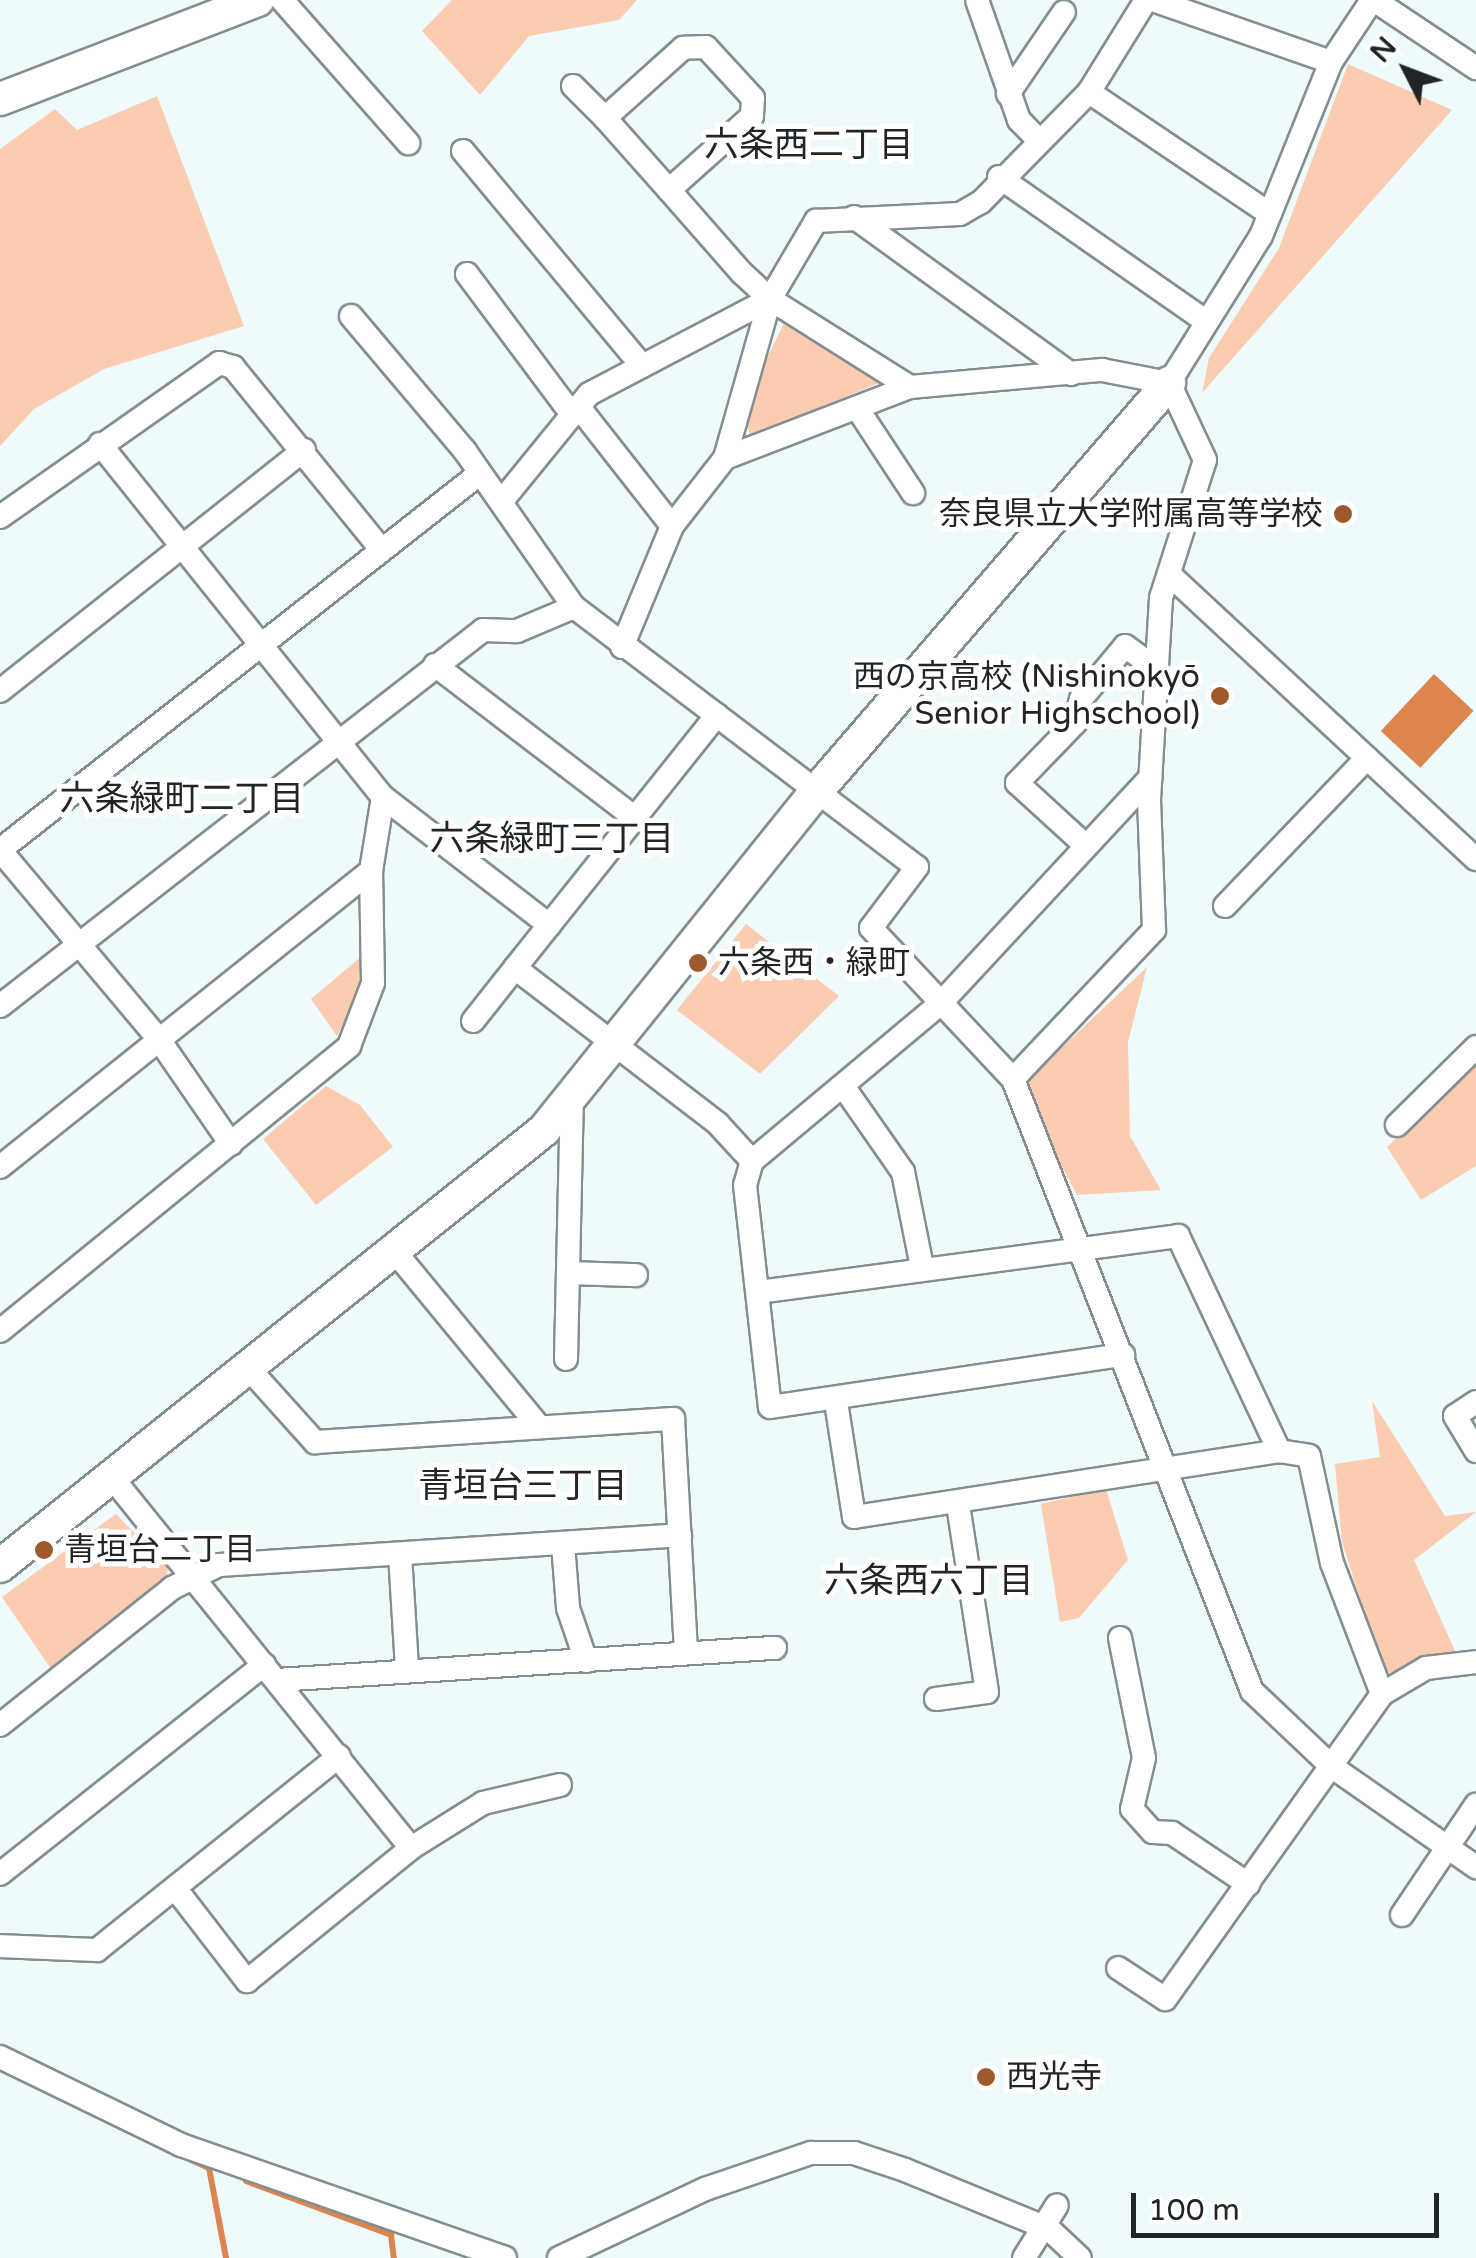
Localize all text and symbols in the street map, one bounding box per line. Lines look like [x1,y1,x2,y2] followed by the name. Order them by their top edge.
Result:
[1356,20,1456,120] north arrow
[1364,30,1404,70] text: N
[704,124,914,166] district label: 六条西二丁目
[939,495,1323,533] place label: 奈良県立大学附属高等学校
[1332,503,1354,525] marker: 奈良県立大学附属高等学校
[852,659,1200,734] place label: 西の京高校 (Nishinokyō Senior Highschool)
[1209,685,1231,707] marker: 西の京高校 (Nishinokyō Senior Highschool)
[60,778,304,820] district label: 六条緑町二丁目
[430,818,674,860] district label: 六条緑町三丁目
[718,944,910,982] place label: 六条西・緑町
[687,952,709,974] marker: 六条西・緑町
[418,1465,628,1507] district label: 青垣台三丁目
[64,1531,256,1569] place label: 青垣台二丁目
[33,1539,55,1561] marker: 青垣台二丁目
[824,1560,1034,1602] district label: 六条西六丁目
[1006,2058,1102,2096] place label: 西光寺
[975,2066,997,2088] marker: 西光寺
[1136,2173,1444,2235] scale bar
[1148,2192,1240,2229] text: 100 m

